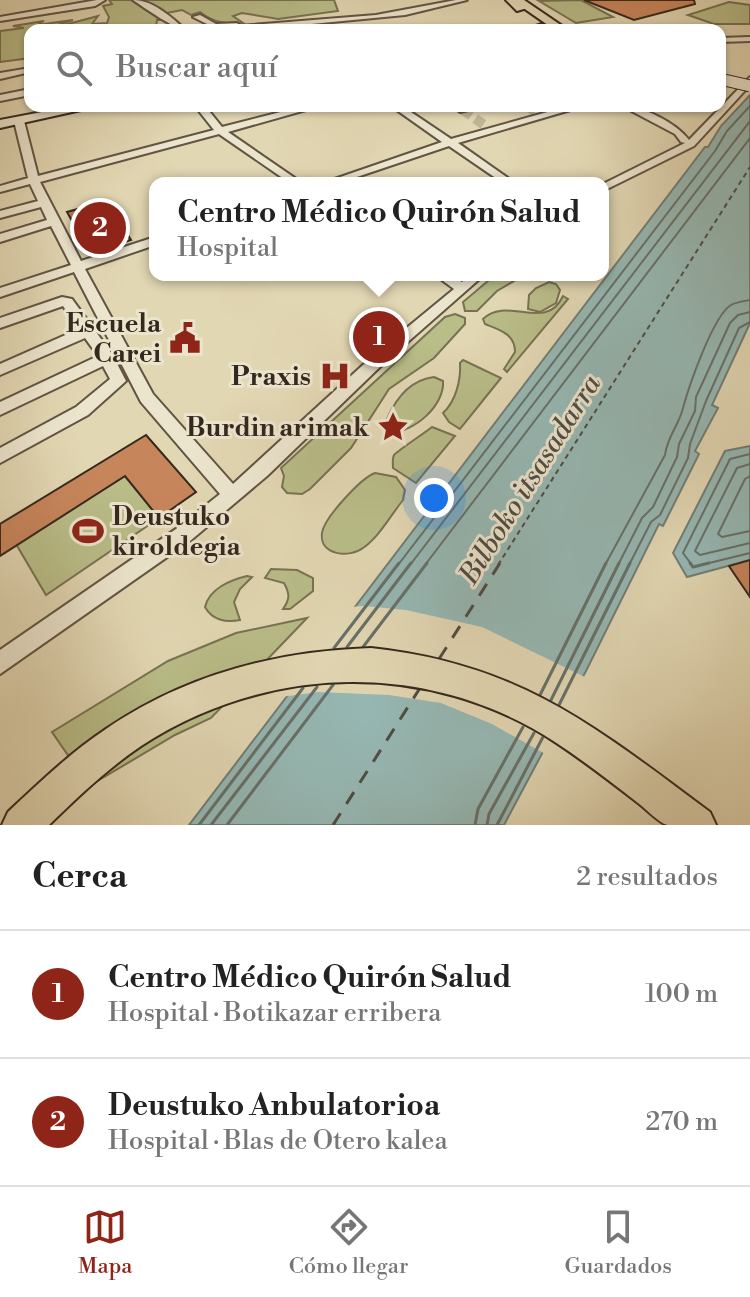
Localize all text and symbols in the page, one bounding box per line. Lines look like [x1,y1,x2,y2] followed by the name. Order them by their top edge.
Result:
[24,24,726,112] search box
[52,46,96,90] icon: search
[116,49,278,87] text: Buscar aquí
[149,177,609,281] popup
[177,194,581,232] text: Centro Médico Quirón Salud
[74,198,126,258] pin: 2
[177,232,278,264] text: Hospital
[353,307,405,367] pin: 1
[66,308,162,370] place label: Escuela Carei
[168,321,202,355] public building icon: Escuela Carei
[318,359,352,393] hospital icon: Praxis
[231,361,311,393] place label: Praxis
[451,368,609,592] water label: Bilboko itsasadarra
[376,410,410,444] place icon: Burdin arimak
[186,412,370,444] place label: Burdin arimak
[414,478,454,518] your location
[112,501,242,563] place label: Deustuko kiroldegia
[71,514,105,548] sports icon: Deustuko kiroldegia
[32,856,127,898] text: Cerca
[576,861,718,893] text: 2 resultados
[108,959,511,997] text: Centro Médico Quirón Salud
[52,978,64,1010] text: 1
[645,978,718,1010] text: 100 m
[108,997,441,1029] text: Hospital · Botikazar erribera
[108,1087,440,1125] text: Deustuko Anbulatorioa
[50,1106,66,1138] text: 2
[645,1106,718,1138] text: 270 m
[108,1125,448,1157] text: Hospital · Blas de Otero kalea
[78,1205,133,1280] tab: Mapa
[289,1205,408,1280] tab: Cómo llegar
[565,1205,672,1280] tab: Guardados

